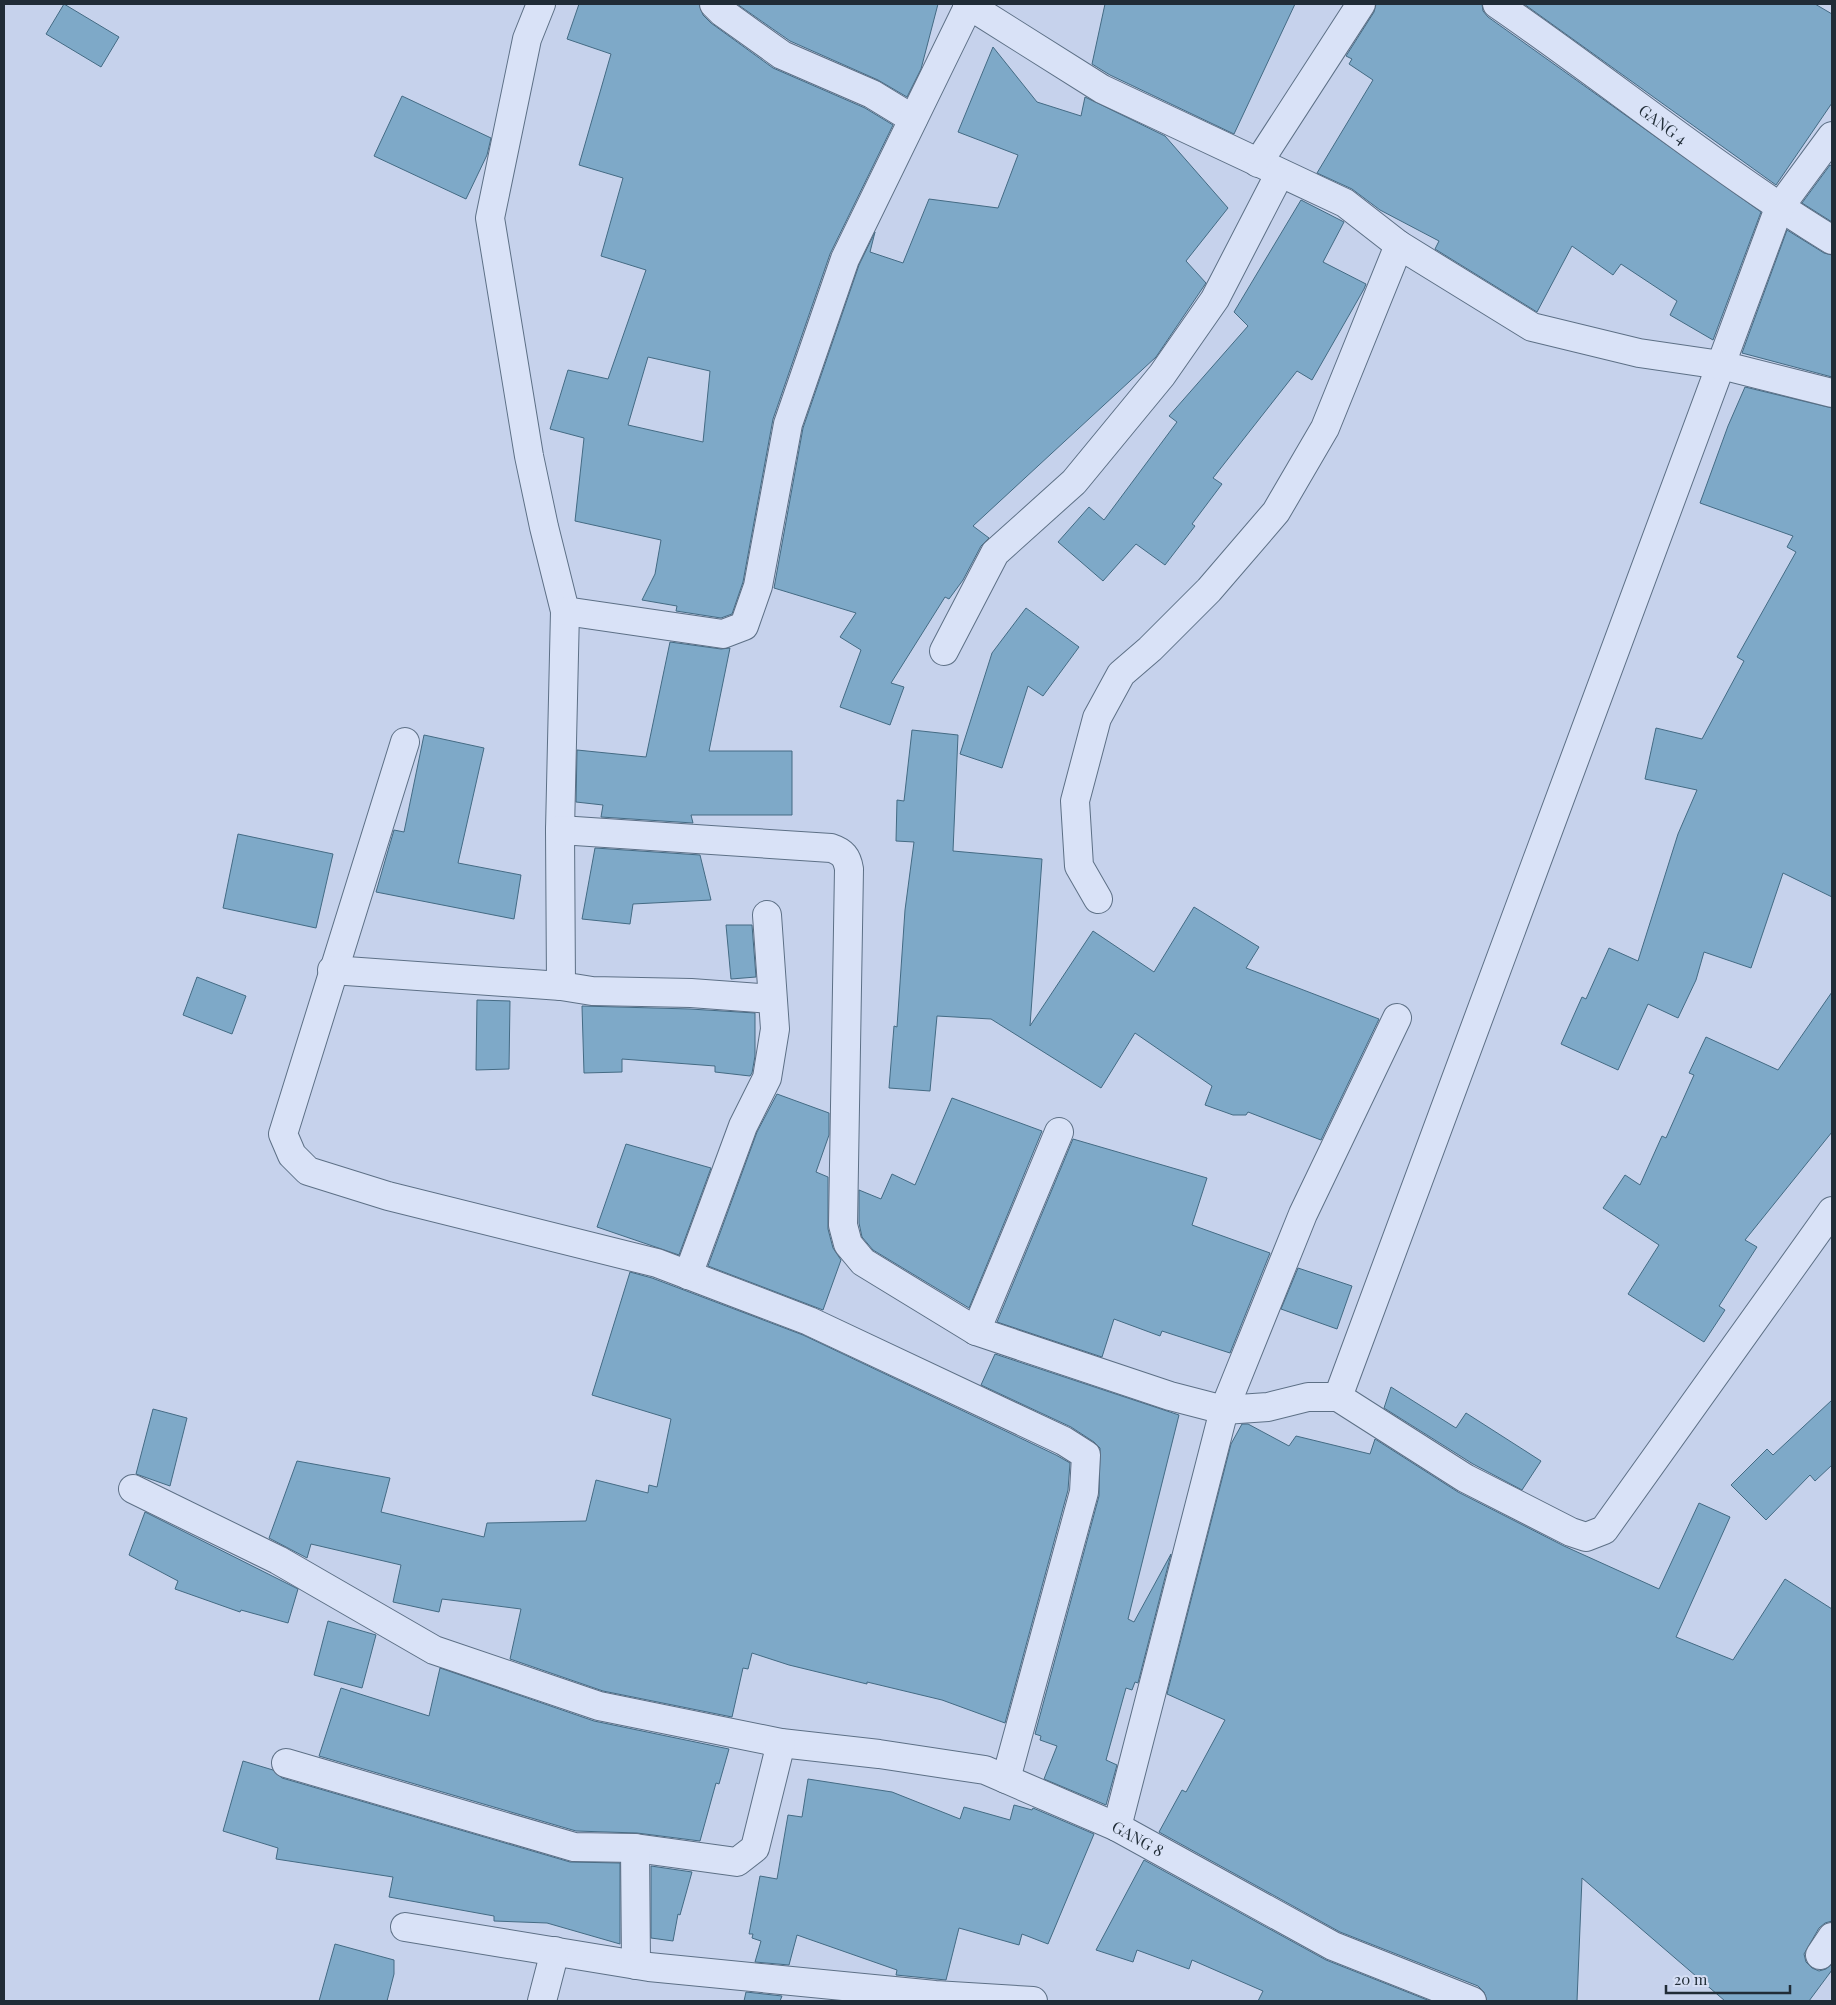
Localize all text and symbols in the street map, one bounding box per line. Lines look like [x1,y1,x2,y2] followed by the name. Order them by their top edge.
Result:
[1635,99,1692,149] street label: GANG 4
[1109,1815,1168,1861] street label: GANG 8
[1666,1962,1790,1994] scale bar
[1674,1969,1708,1989] text: 20 m

